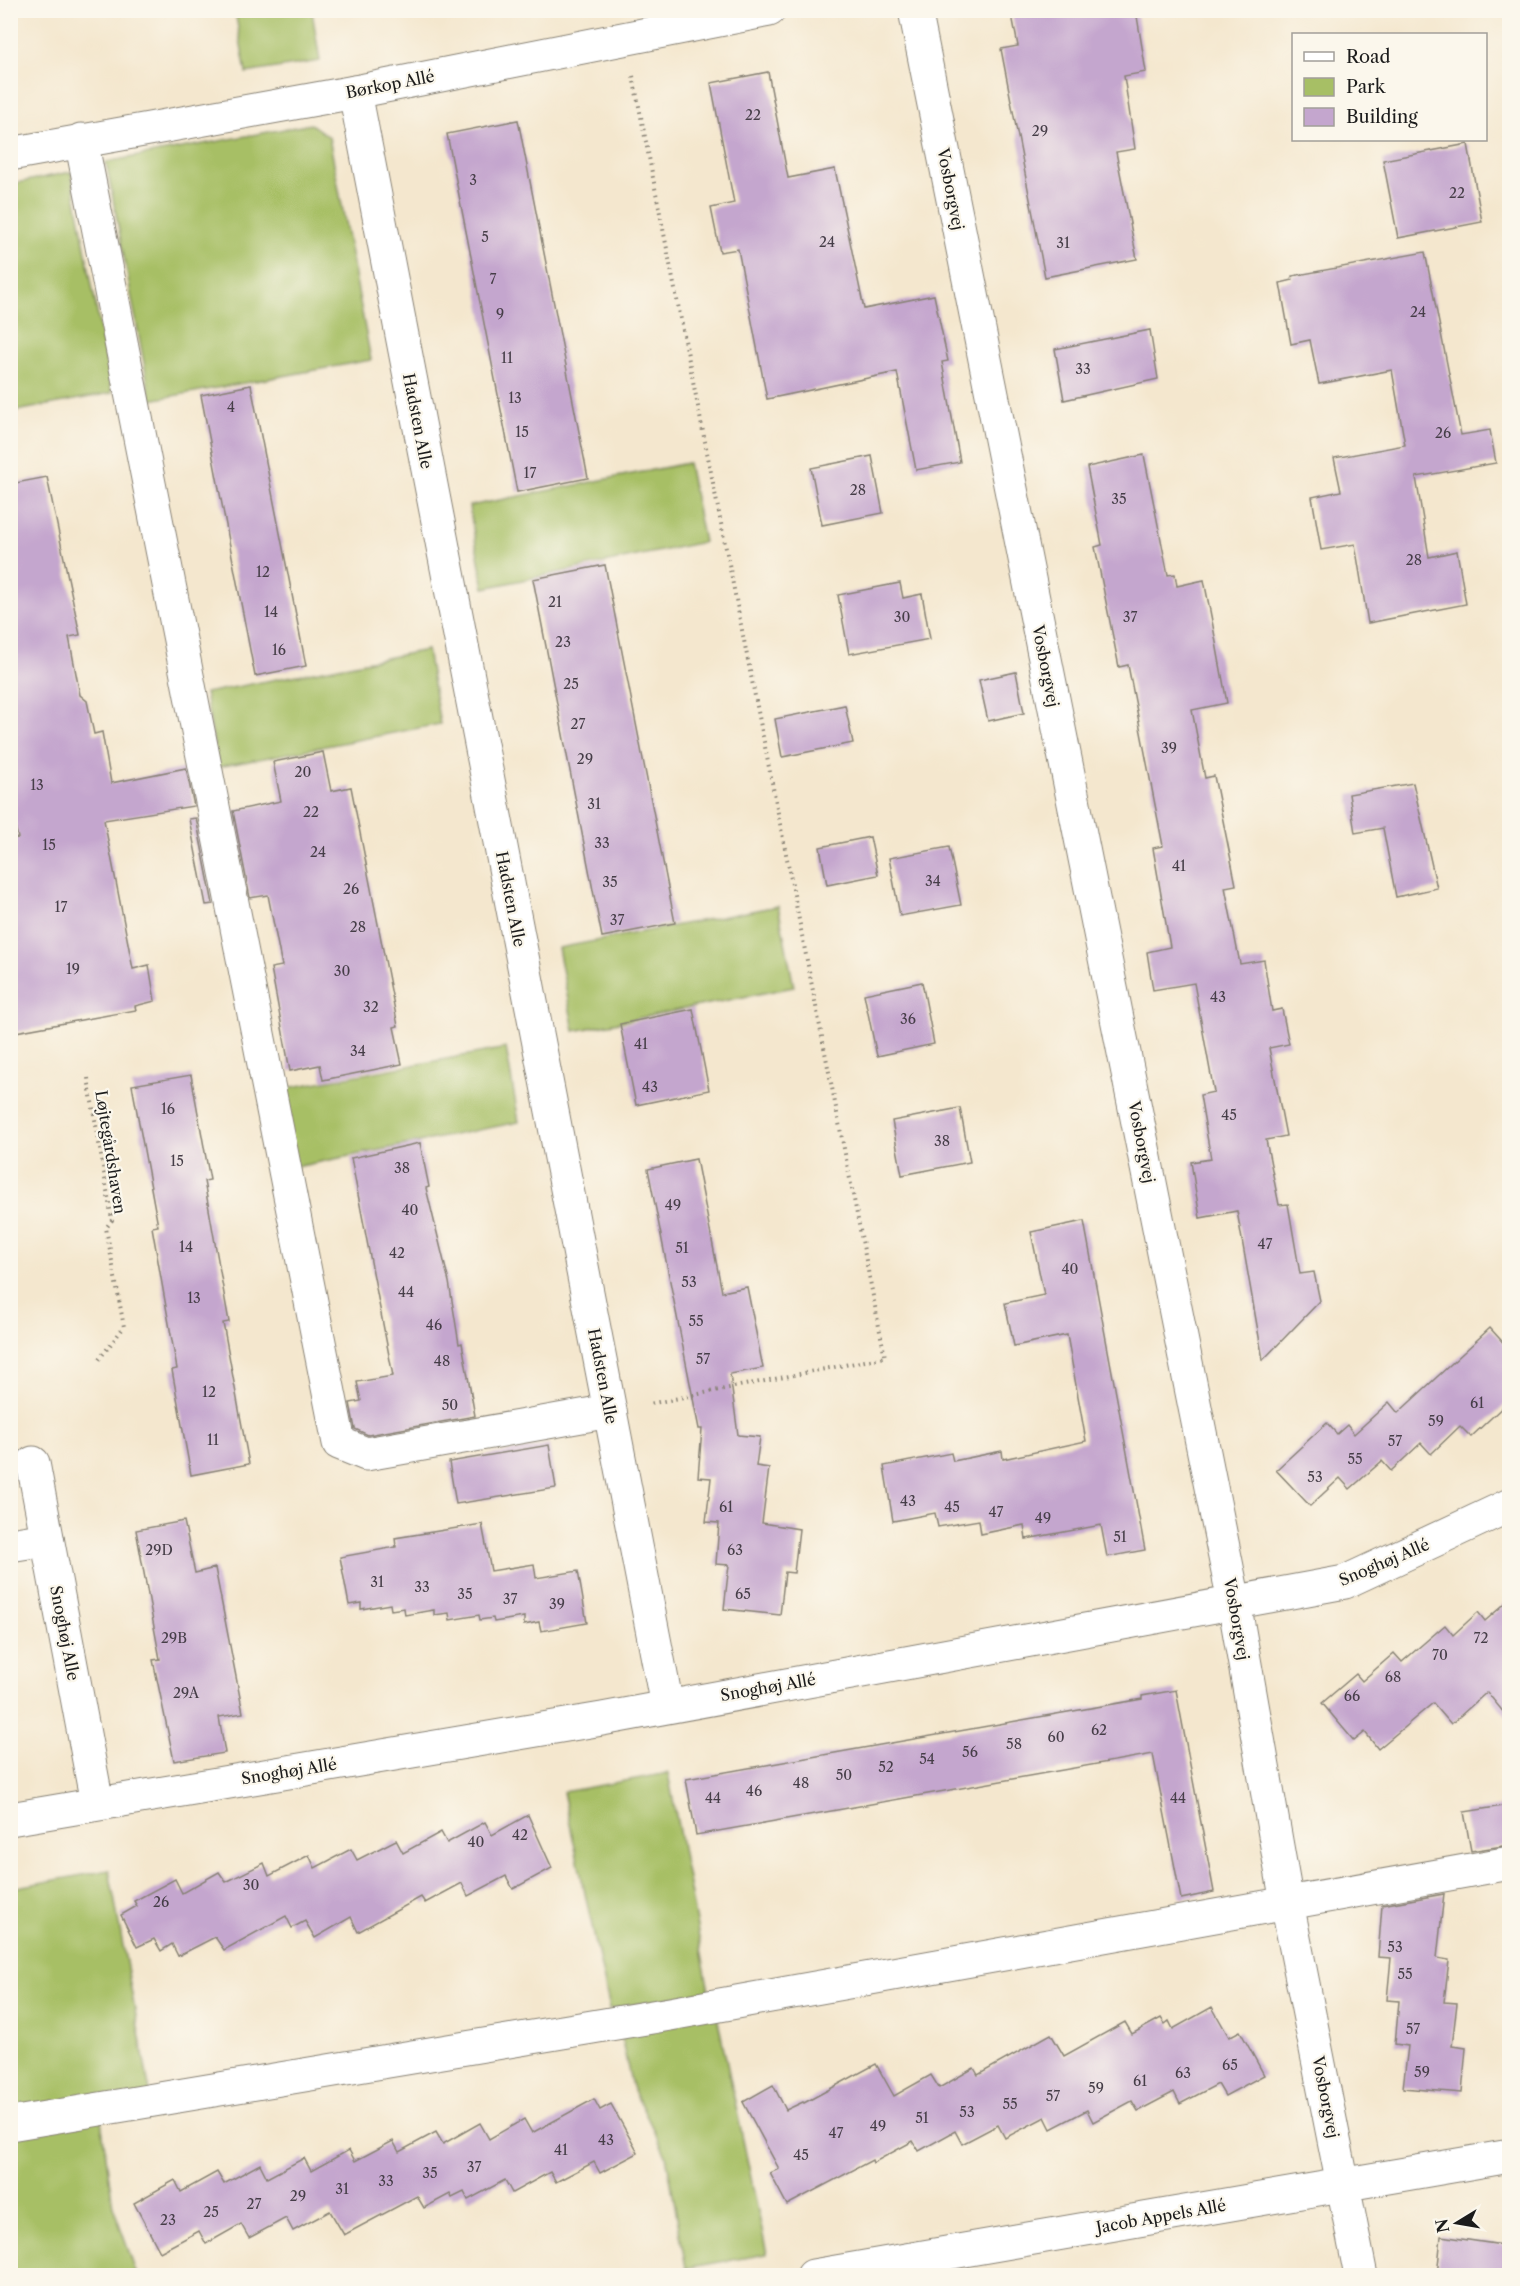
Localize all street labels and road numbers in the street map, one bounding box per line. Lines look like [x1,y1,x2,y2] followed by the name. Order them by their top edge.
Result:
[344,66,436,102] street label: Børkop Allé
[933,145,969,232] street label: Vosborgvej
[399,371,437,471] street label: Hadsten Alle
[1028,622,1064,709] street label: Vosborgvej
[492,849,530,949] street label: Hadsten Alle
[91,1089,131,1215] street label: Løjtegårdshaven
[1124,1098,1160,1185] street label: Vosborgvej
[584,1326,622,1426] street label: Hadsten Alle
[1336,1534,1432,1590] street label: Snoghøj Allé
[1220,1575,1254,1662] street label: Vosborgvej
[46,1584,84,1682] street label: Snoghøj Alle
[719,1669,817,1705] street label: Snoghøj Allé
[240,1754,338,1788] street label: Snoghøj Allé
[1308,2053,1344,2140] street label: Vosborgvej
[1092,2195,1228,2238] street label: Jacob Appels Allé

